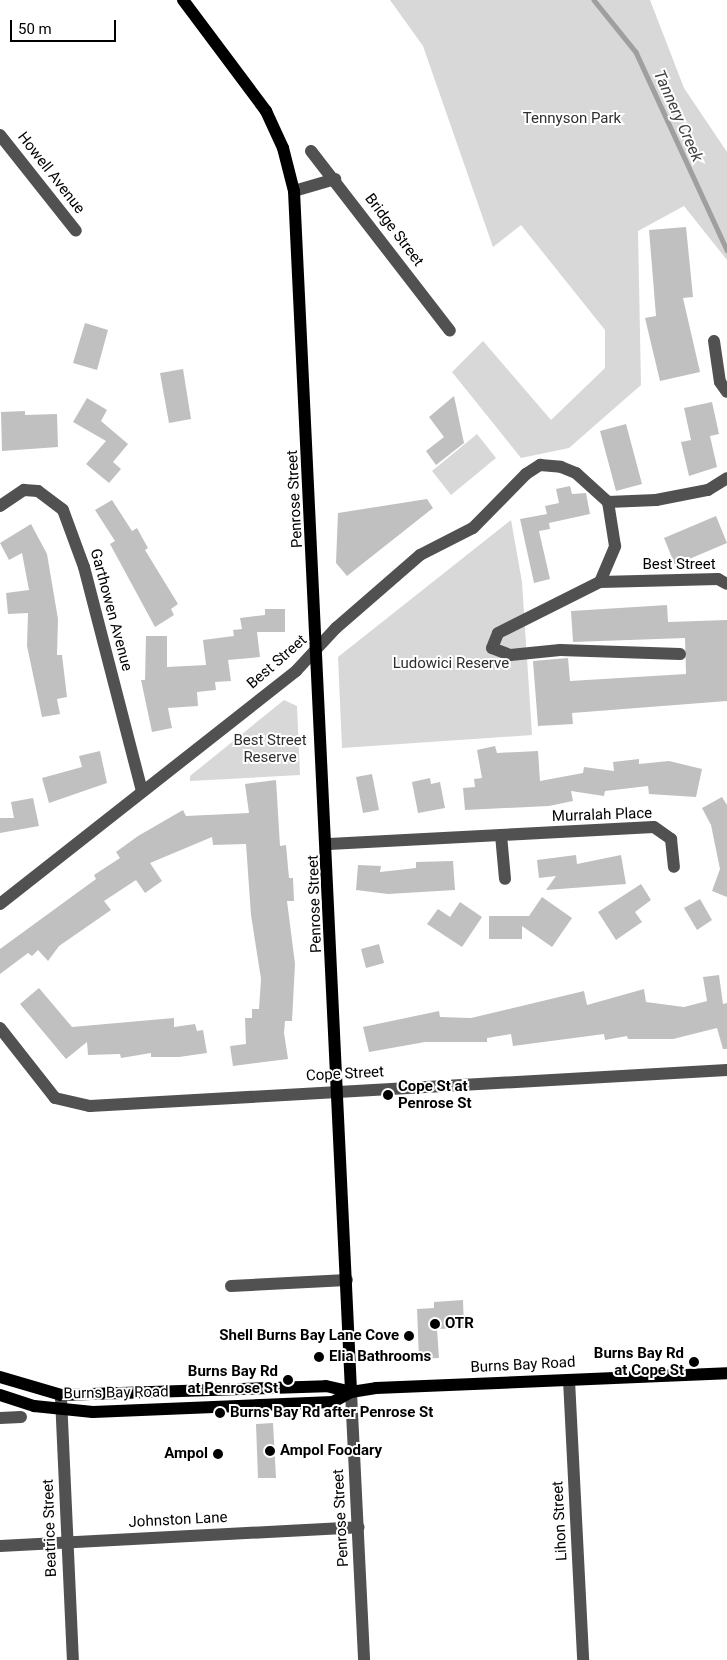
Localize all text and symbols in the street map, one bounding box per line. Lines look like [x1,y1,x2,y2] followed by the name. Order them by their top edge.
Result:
[12,10,119,42] scale bar
[18,20,52,38] text: 50 m
[649,67,707,165] water label: Tannery Creek
[523,110,621,128] park label: Tennyson Park
[14,129,88,217] street label: Howell Avenue
[361,190,427,270] street label: Bridge Street
[283,450,307,548] street label: Penrose Street
[86,547,136,673] street label: Garthowen Avenue
[642,556,716,574] street label: Best Street
[243,631,311,693] street label: Best Street
[393,655,509,673] park label: Ludowici Reserve
[233,731,307,766] park label: Best Street Reserve
[552,804,652,826] street label: Murralah Place
[304,855,326,953] street label: Penrose Street
[306,1063,384,1085] street label: Cope Street
[398,1077,472,1112] place label: Cope St at Penrose St
[382,1089,394,1101] marker: Cope St at Penrose St
[445,1315,474,1333] place label: OTR
[429,1318,441,1330] marker: OTR
[219,1327,399,1345] place label: Shell Burns Bay Lane Cove
[403,1330,415,1342] marker: Shell Burns Bay Lane Cove
[594,1344,684,1379] place label: Burns Bay Rd at Cope St
[329,1348,431,1366] place label: Elia Bathrooms
[313,1351,325,1363] marker: Elia Bathrooms
[470,1353,576,1377] street label: Burns Bay Road
[688,1356,700,1368] marker: Burns Bay Rd at Cope St
[188,1362,278,1397] place label: Burns Bay Rd at Penrose St
[282,1374,294,1386] marker: Burns Bay Rd at Penrose St
[63,1383,169,1403] street label: Burns Bay Road
[230,1404,433,1422] place label: Burns Bay Rd after Penrose St
[214,1407,226,1419] marker: Burns Bay Rd after Penrose St
[280,1442,382,1460] place label: Ampol Foodary
[164,1445,208,1463] place label: Ampol
[264,1445,276,1457] marker: Ampol Foodary
[212,1448,224,1460] marker: Ampol
[329,1469,353,1567] street label: Penrose Street
[39,1479,61,1577] street label: Beatrice Street
[549,1481,571,1561] street label: Lihon Street
[128,1508,228,1532] street label: Johnston Lane

